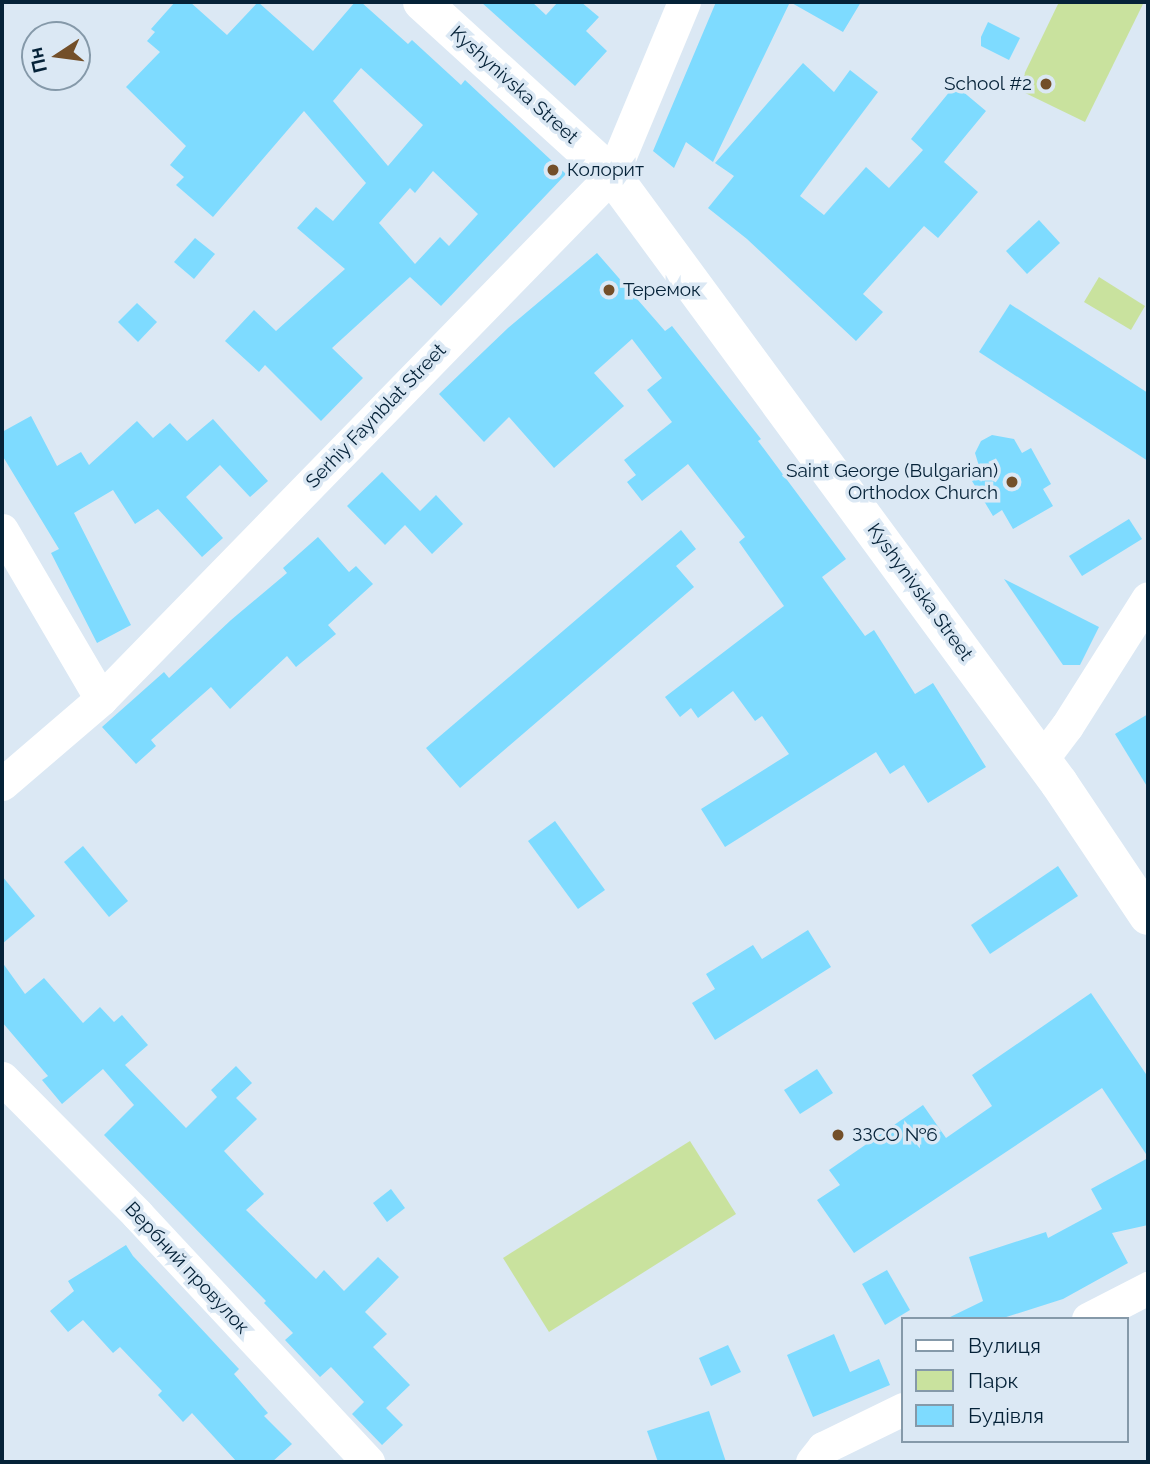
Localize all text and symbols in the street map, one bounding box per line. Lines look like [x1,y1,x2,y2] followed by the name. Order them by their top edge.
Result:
[21,21,91,91] north arrow
[445,22,583,148] street label: Kyshynivska Street
[24,45,51,75] text: Пн
[944,73,1032,95] place label: School #2
[1038,76,1054,92] marker: School #2
[567,159,644,181] place label: Колорит
[545,162,561,178] marker: Колорит
[623,279,701,301] place label: Теремок
[601,282,617,298] marker: Теремок
[301,339,451,493] street label: Serhiy Faynblat Street
[786,460,998,504] place label: Saint George (Bulgarian) Orthodox Church
[1004,474,1020,490] marker: Saint George (Bulgarian) Orthodox Church
[863,519,977,665] street label: Kyshynivska Street
[852,1124,938,1146] place label: ЗЗСО №6
[830,1127,846,1143] marker: ЗЗСО №6
[120,1197,254,1339] street label: Вербний провулок
[902,1317,1129,1443] legend
[968,1333,1041,1358] text: Вулиця
[968,1368,1018,1393] text: Парк
[968,1403,1044,1428] text: Будівля

